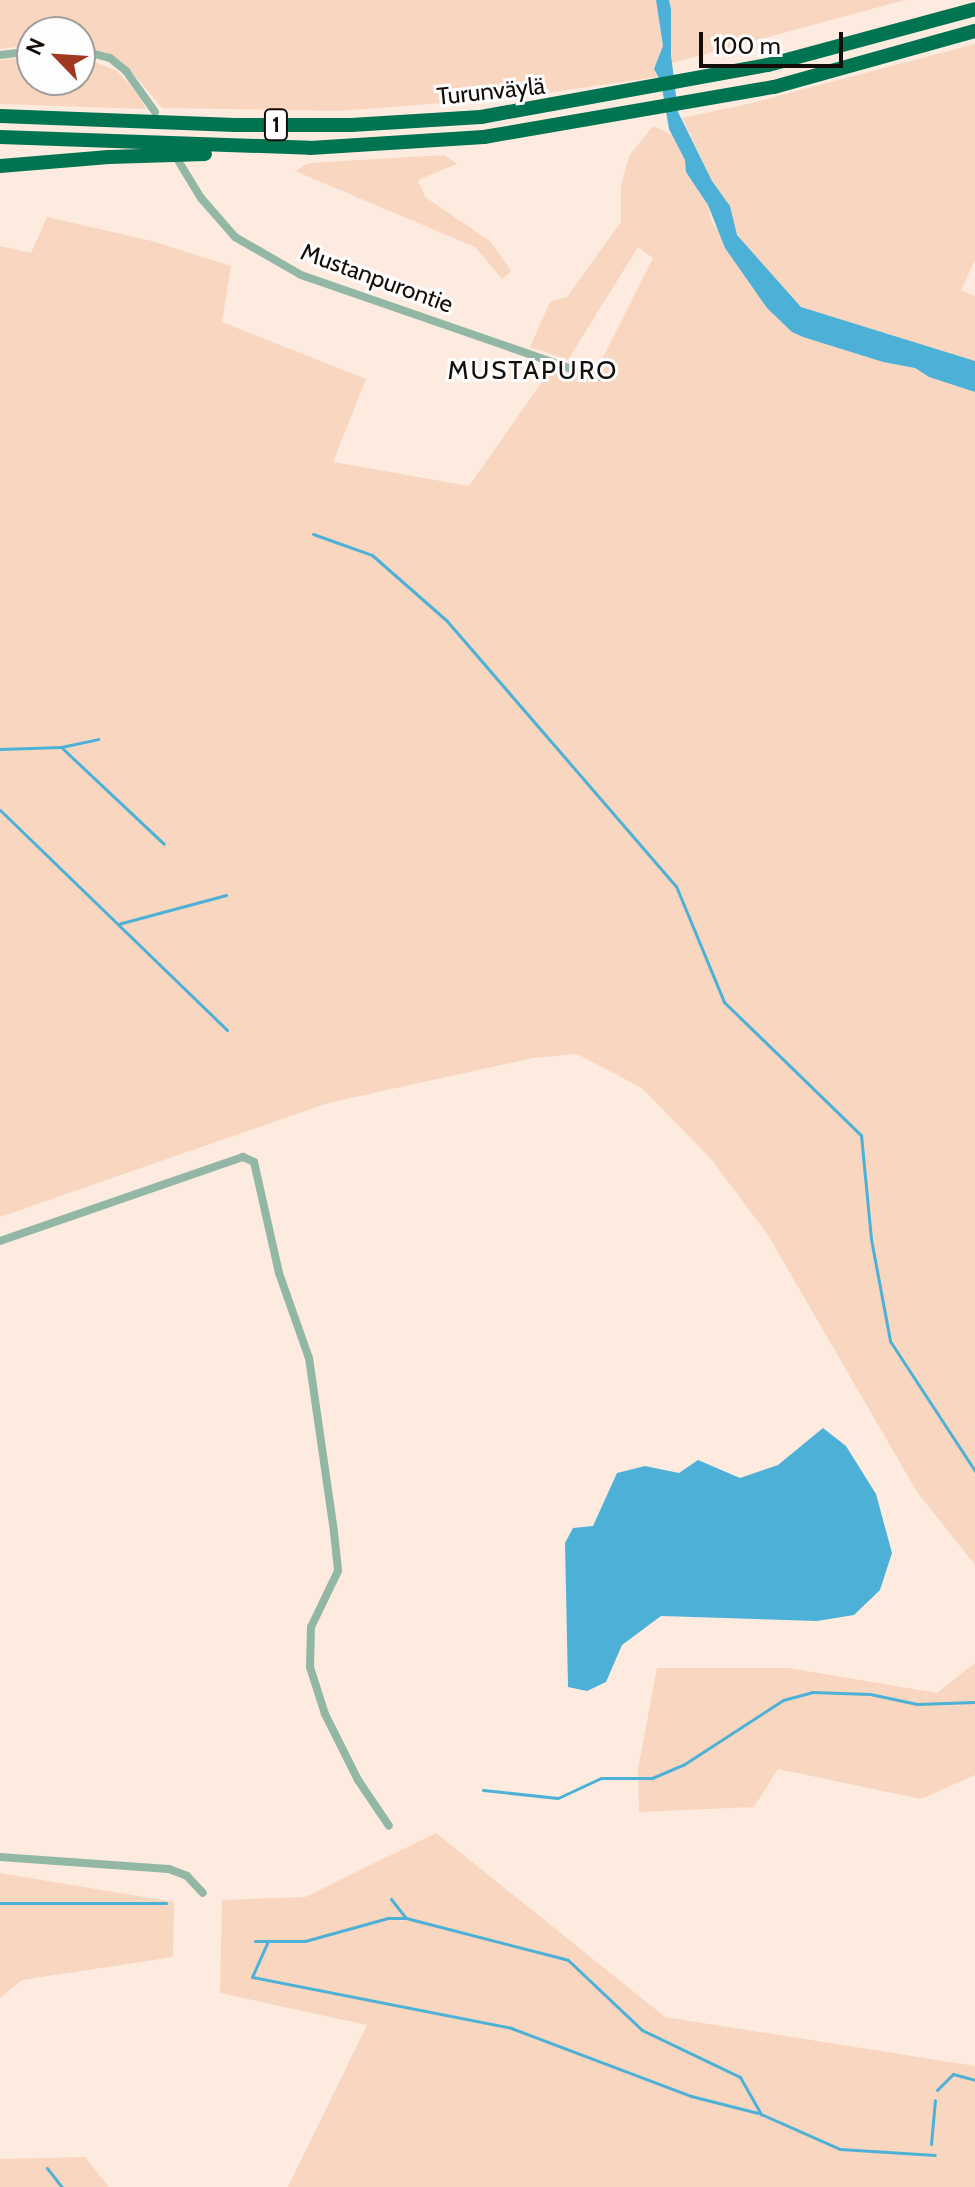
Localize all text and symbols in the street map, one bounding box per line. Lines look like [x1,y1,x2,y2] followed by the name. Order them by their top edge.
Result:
[16,16,96,96] north arrow
[703,16,847,66] scale bar
[713,31,781,60] text: 100 m
[20,34,51,59] text: N
[436,71,546,111] street label: Turunväylä
[262,107,290,143] road number: 1
[297,237,457,319] street label: Mustanpurontie
[448,355,618,387] district label: MUSTAPURO

